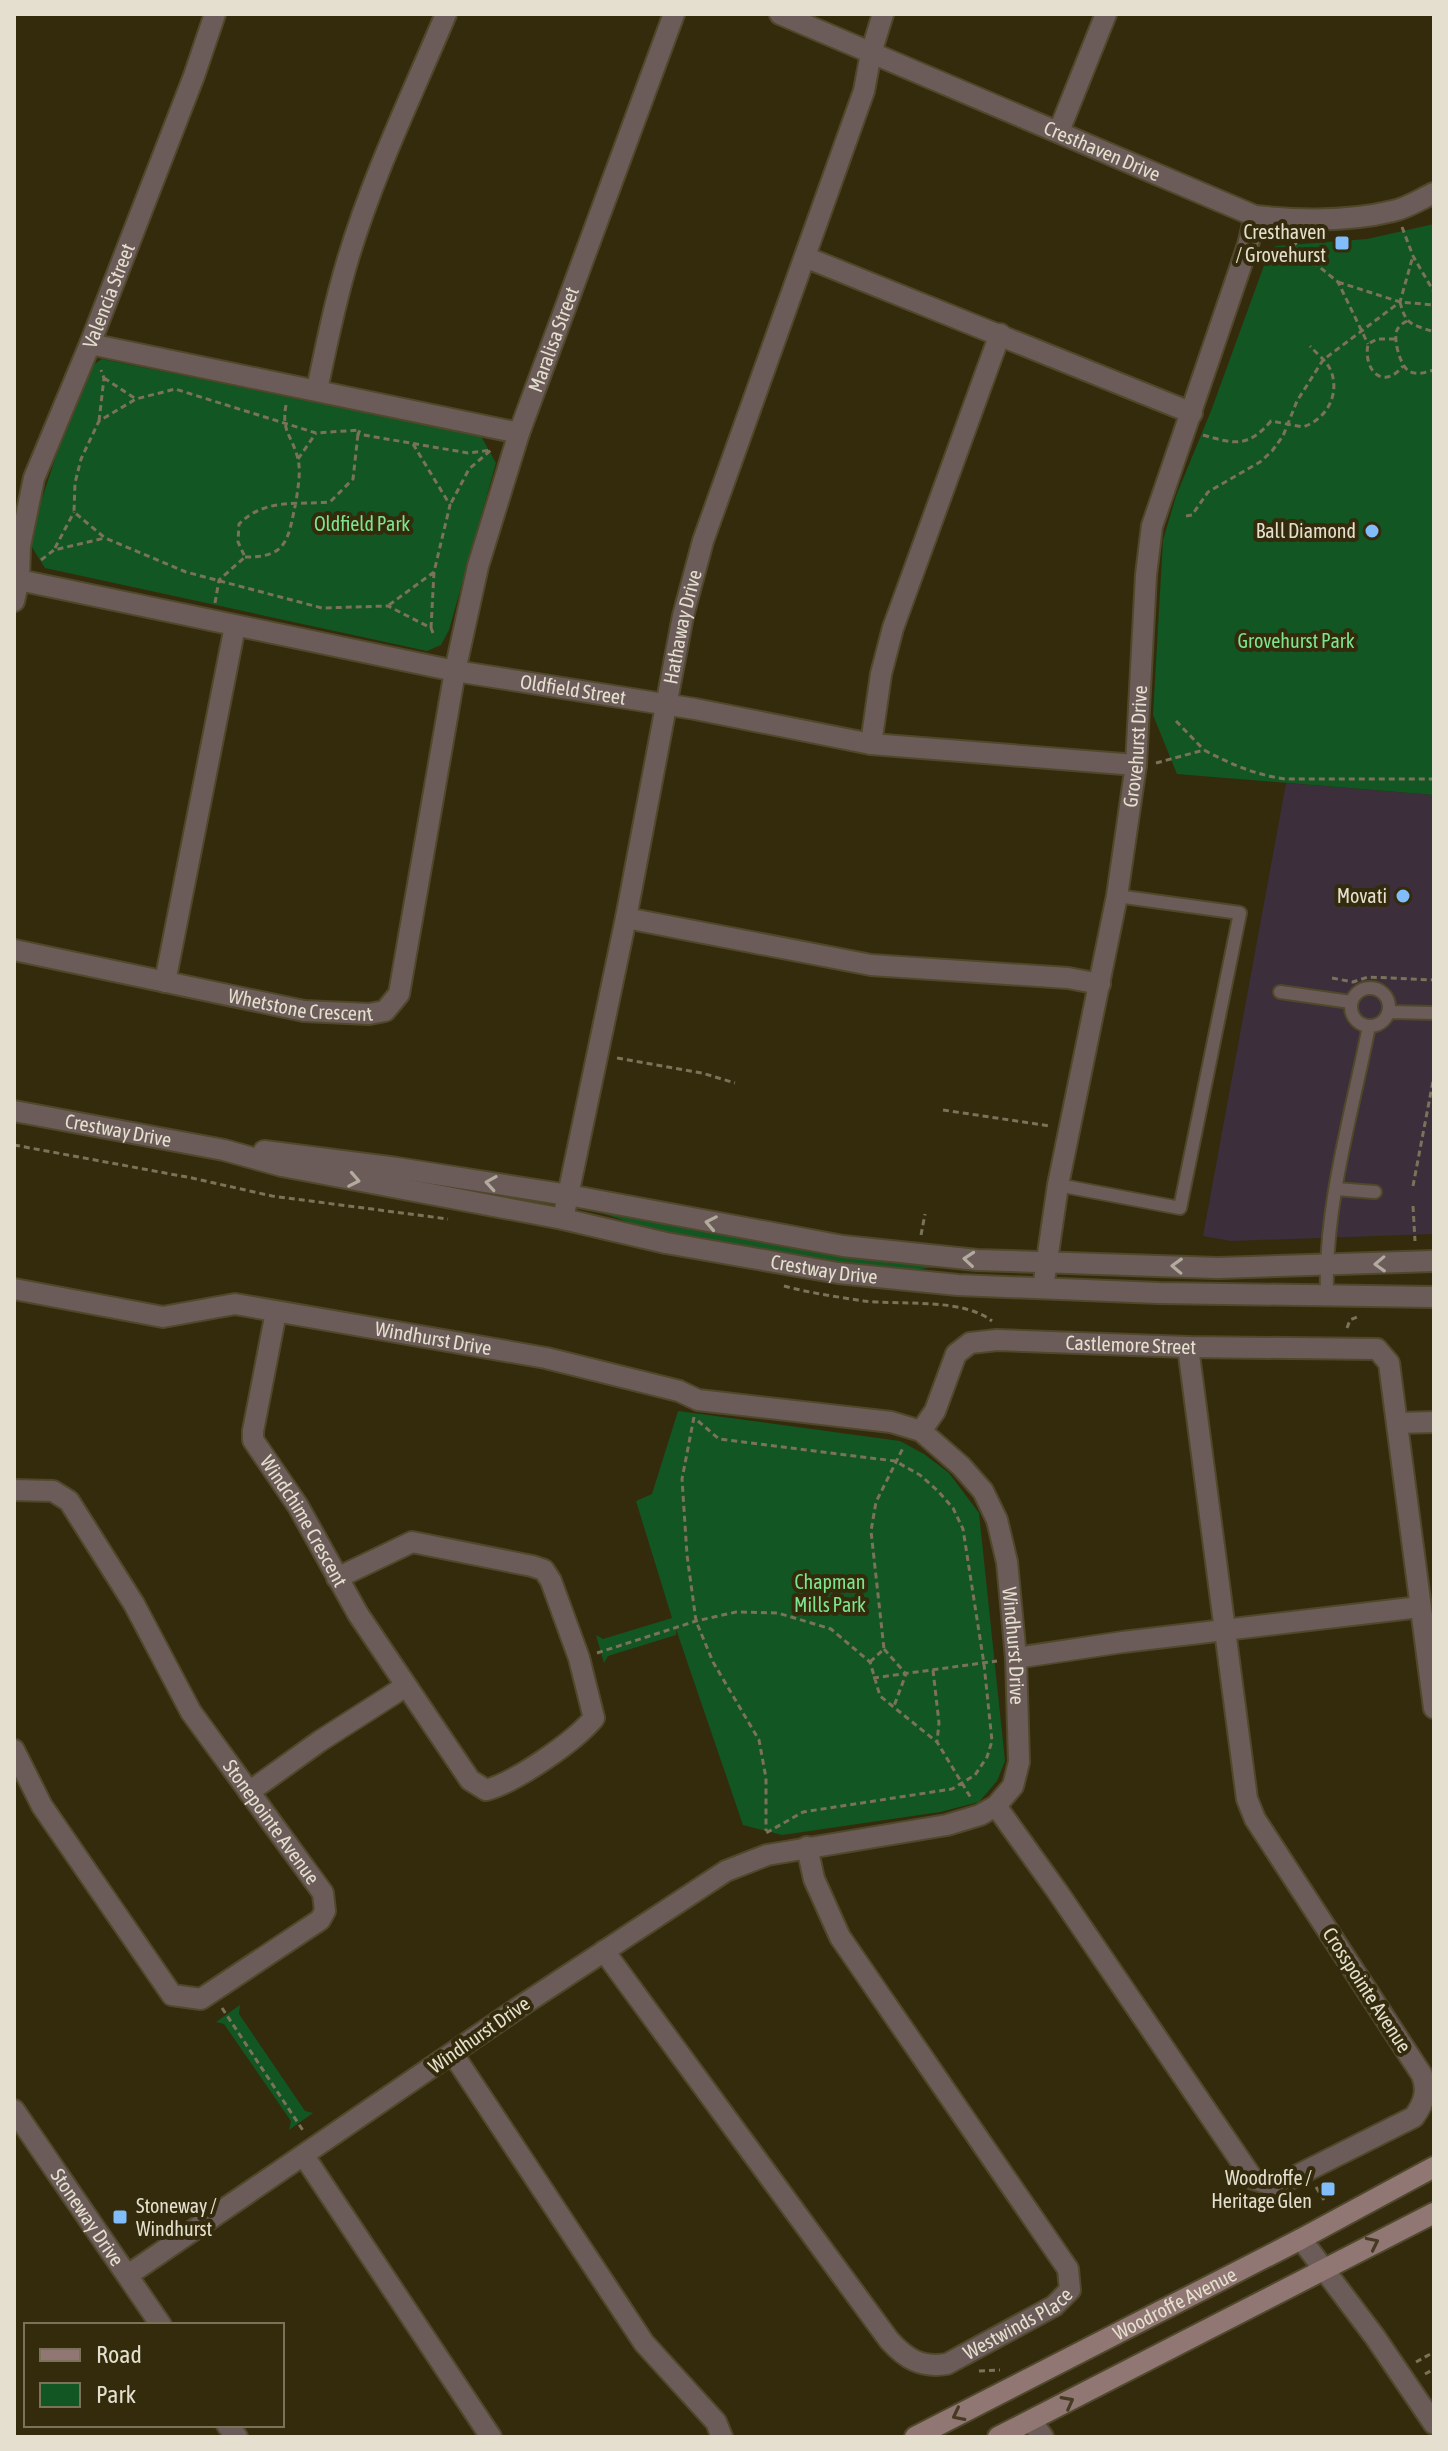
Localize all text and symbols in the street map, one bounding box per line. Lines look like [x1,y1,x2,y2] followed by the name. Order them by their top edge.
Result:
[1041,116,1164,185] street label: Cresthaven Drive
[1236,220,1326,266] place label: Cresthaven / Grovehurst
[1333,234,1351,252] marker: Cresthaven / Grovehurst
[78,240,139,351] street label: Valencia Street
[523,283,583,395] street label: Maralisa Street
[314,512,410,535] park label: Oldfield Park
[1256,519,1356,542] place label: Ball Diamond
[1363,522,1381,540] marker: Ball Diamond
[658,567,706,686] street label: Hathaway Drive
[1237,629,1355,652] park label: Grovehurst Park
[519,669,628,709] street label: Oldfield Street
[1118,685,1151,809] street label: Grovehurst Drive
[1337,884,1387,907] place label: Movati
[1394,887,1412,905] marker: Movati
[226,983,375,1025] street label: Whetstone Crescent
[63,1109,173,1151] street label: Crestway Drive
[347,1171,360,1188] one-way arrow
[484,1175,497,1192] one-way arrow
[705,1215,719,1232] one-way arrow
[769,1250,879,1288] street label: Crestway Drive
[962,1251,975,1268] one-way arrow
[1373,1256,1386,1273] one-way arrow
[1170,1258,1183,1275] one-way arrow
[373,1317,493,1359] street label: Windhurst Drive
[1065,1331,1197,1358] street label: Castlemore Street
[256,1451,353,1591] street label: Windchime Crescent
[794,1570,866,1616] park label: Chapman Mills Park
[998,1586,1029,1705] street label: Windhurst Drive
[219,1755,325,1888] street label: Stonepointe Avenue
[1318,1923,1416,2057] street label: Crosspointe Avenue
[424,1991,534,2078] street label: Windhurst Drive
[46,2164,129,2270] street label: Stoneway Drive
[1211,2166,1312,2212] place label: Woodroffe / Heritage Glen
[1319,2180,1337,2198] marker: Woodroffe / Heritage Glen
[136,2194,217,2240] place label: Stoneway / Windhurst
[111,2208,129,2226] marker: Stoneway / Windhurst
[1365,2238,1380,2253] one-way arrow
[1109,2262,1240,2344] street label: Woodroffe Avenue
[959,2283,1077,2364] street label: Westwinds Place
[24,2323,284,2427] legend
[96,2341,142,2368] text: Road
[96,2381,137,2408] text: Park
[1059,2396,1074,2411] one-way arrow
[951,2406,966,2421] one-way arrow

